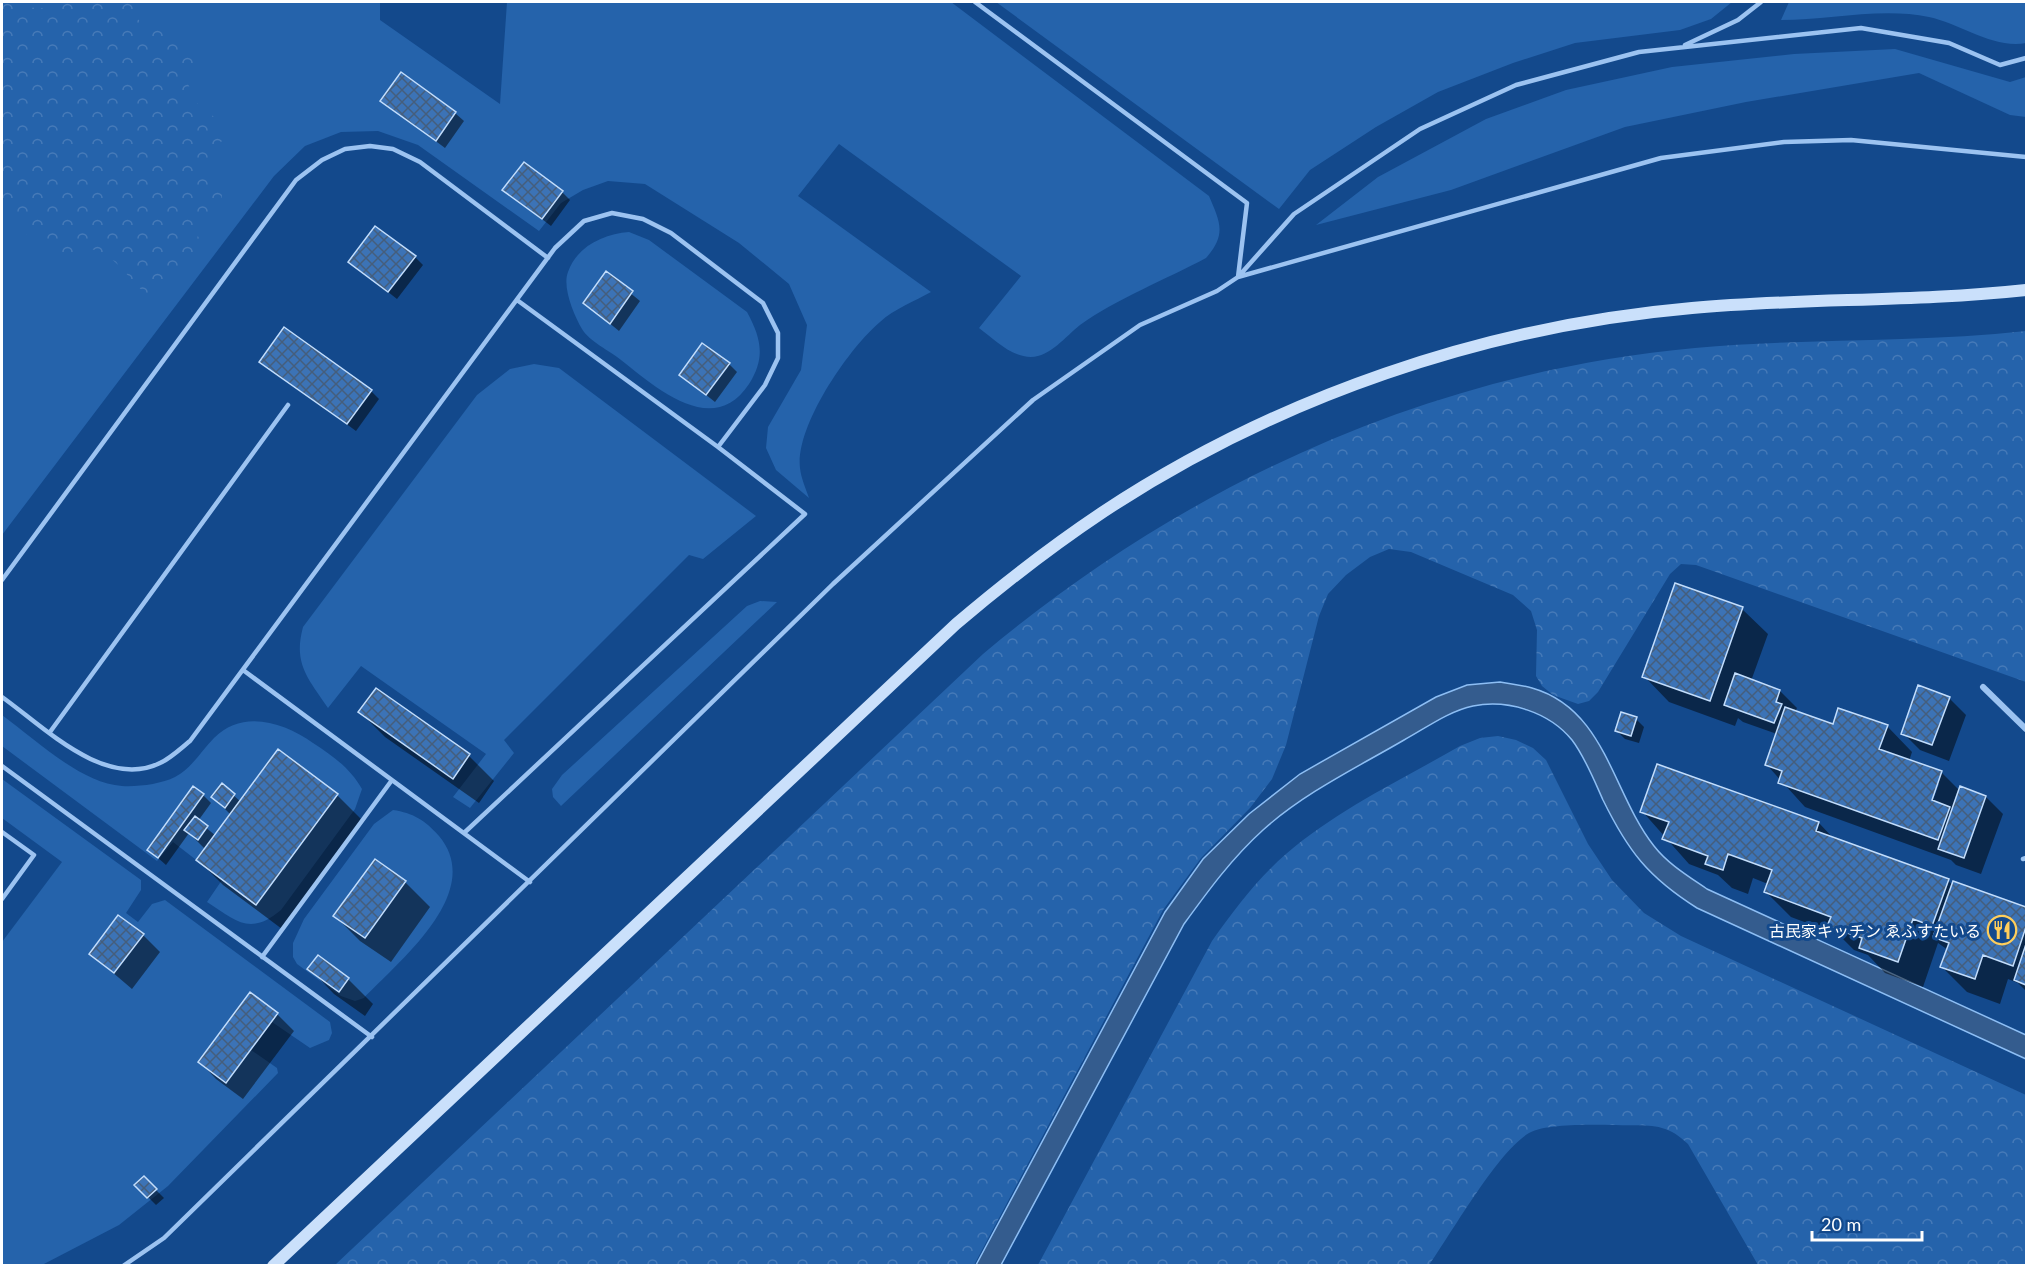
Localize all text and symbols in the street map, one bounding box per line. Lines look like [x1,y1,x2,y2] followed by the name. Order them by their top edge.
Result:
[1986,914,2018,946] restaurant icon: 古民家キッチン ゑふすたいる
[1769,921,1981,940] place label: 古民家キッチン ゑふすたいる
[1812,1204,1922,1242] scale bar
[1821,1213,1861,1235] text: 20 m

